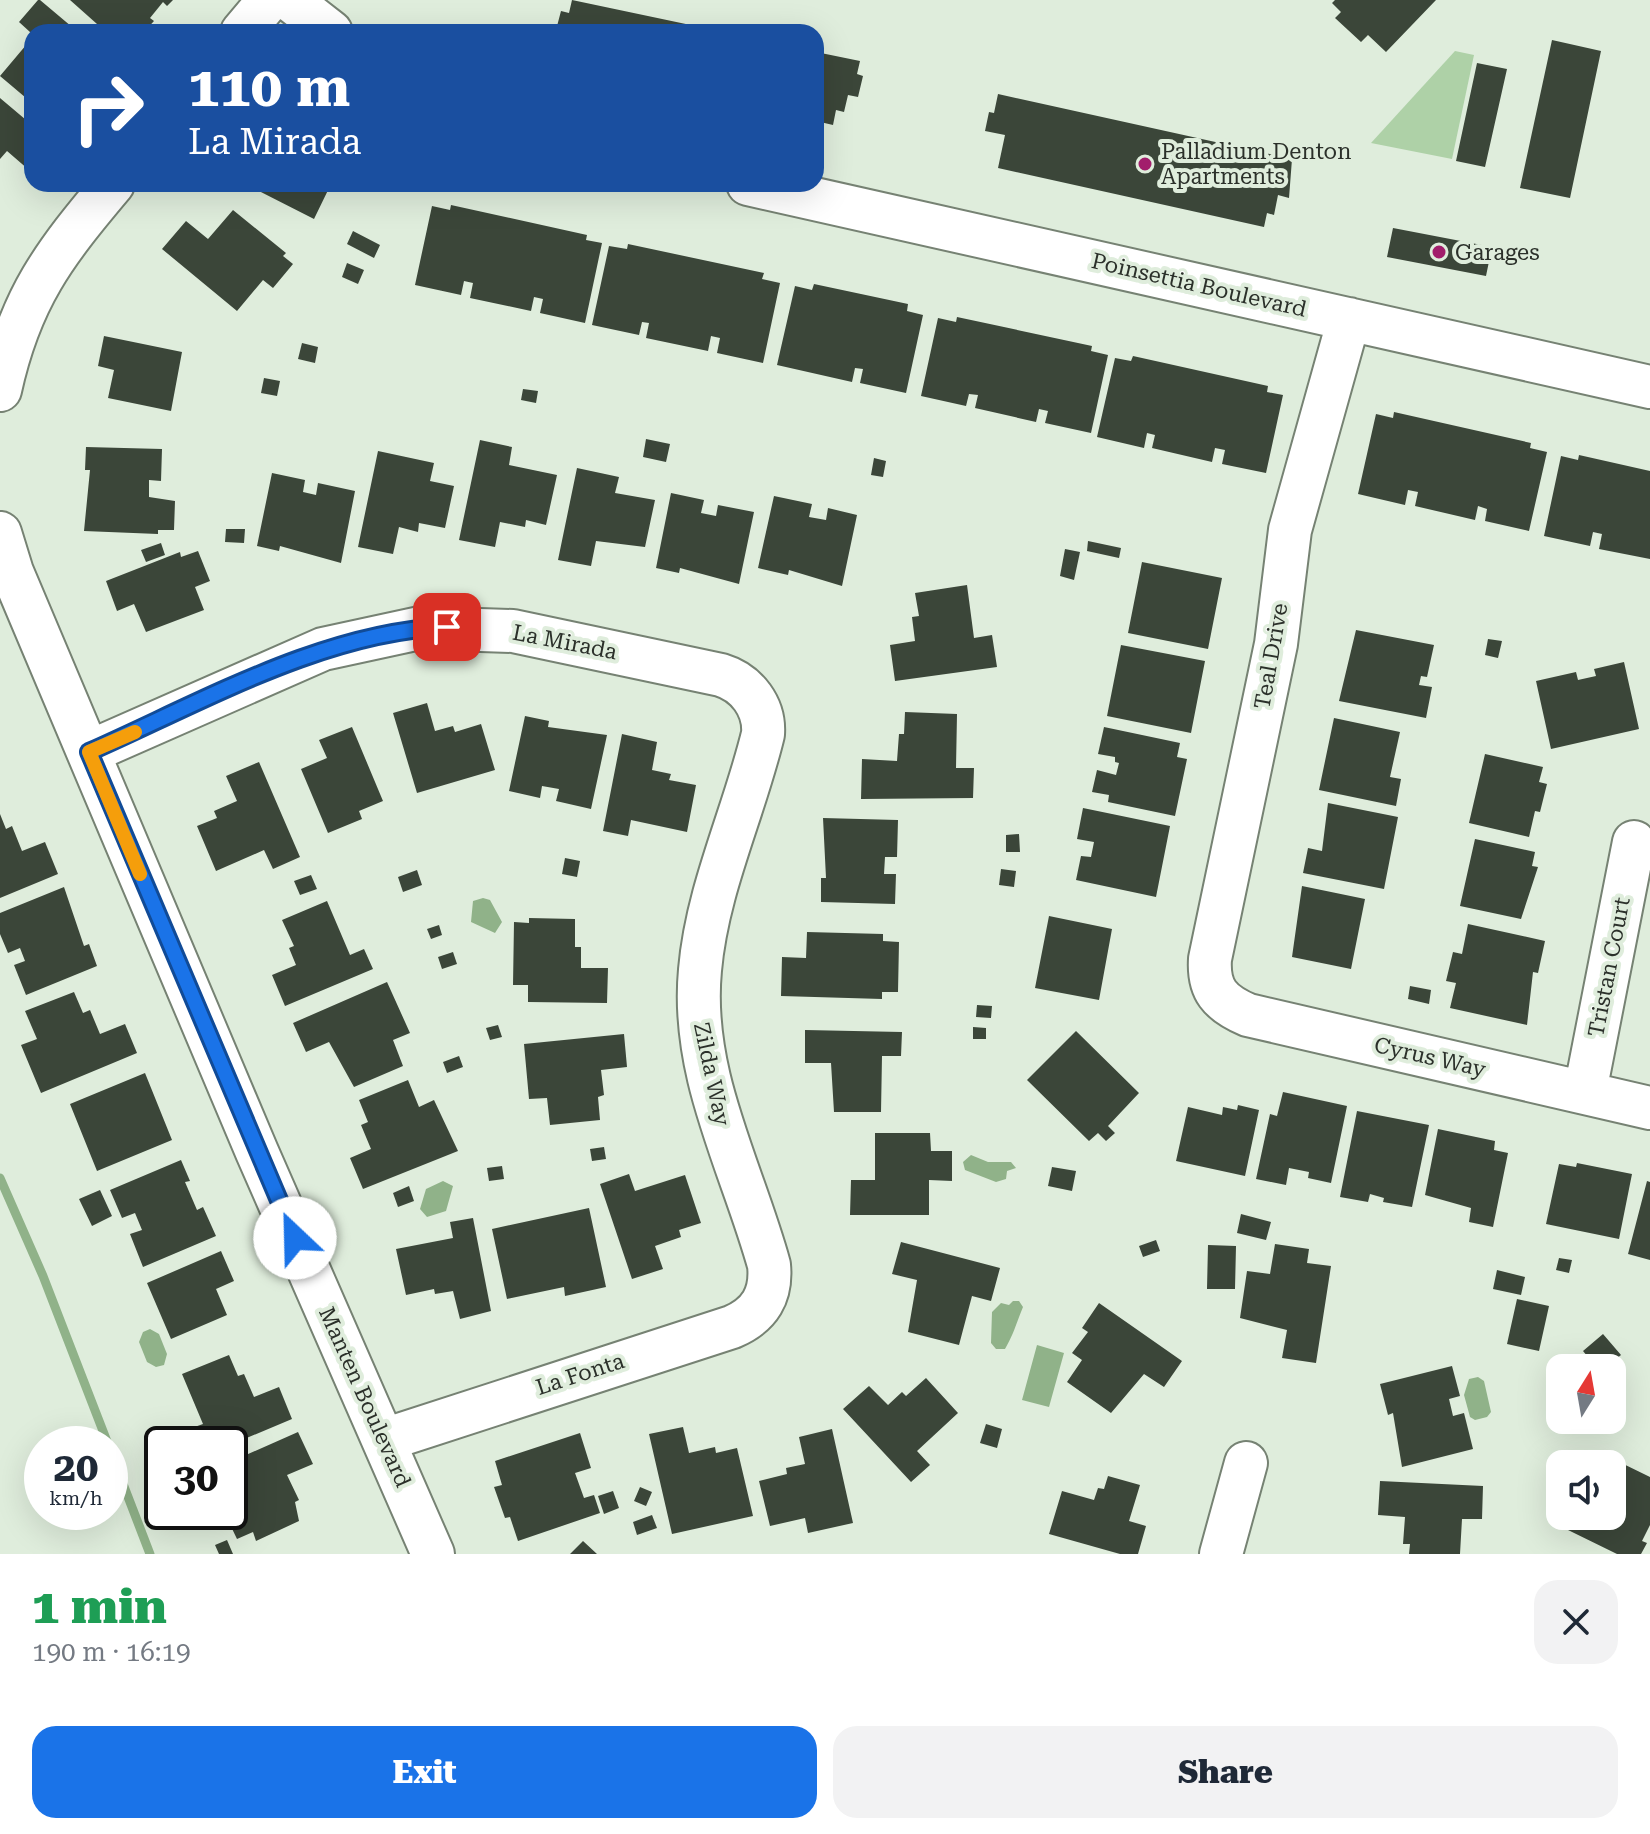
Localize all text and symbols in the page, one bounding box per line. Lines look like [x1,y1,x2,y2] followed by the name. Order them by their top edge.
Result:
[188,54,350,120] text: 110 m
[56,56,160,160] icon: right
[188,121,361,163] text: La Mirada
[1161,139,1351,189] place label: Palladium Denton Apartments
[1136,155,1154,173] marker: Palladium Denton Apartments
[1455,240,1540,265] place label: Garages
[1430,243,1448,261] marker: Garages
[1089,248,1309,322] street label: Poinsettia Boulevard
[413,593,481,661] pin
[1249,601,1293,711] street label: Teal Drive
[425,605,469,649] icon: arrive
[511,620,619,664] street label: La Mirada
[1583,895,1635,1039] street label: Tristan Court
[689,1020,735,1128] street label: Zilda Way
[1372,1032,1488,1082] street label: Cyrus Way
[253,1196,337,1280] position arrow
[314,1303,416,1491] street label: Manten Boulevard
[533,1348,627,1400] street label: La Fonta
[1546,1354,1626,1434] north arrow
[1546,1354,1626,1530] map controls
[144,1426,248,1530] speed limit sign: 30
[54,1444,98,1491] text: 20
[1546,1450,1626,1530] button: sound
[49,1486,103,1510] text: km/h
[32,1579,167,1635] text: 1 min
[1534,1580,1618,1664] button: close
[32,1637,191,1667] text: 190 m · 16:19
[32,1726,817,1818] button: Exit
[833,1726,1618,1818] button: Share

